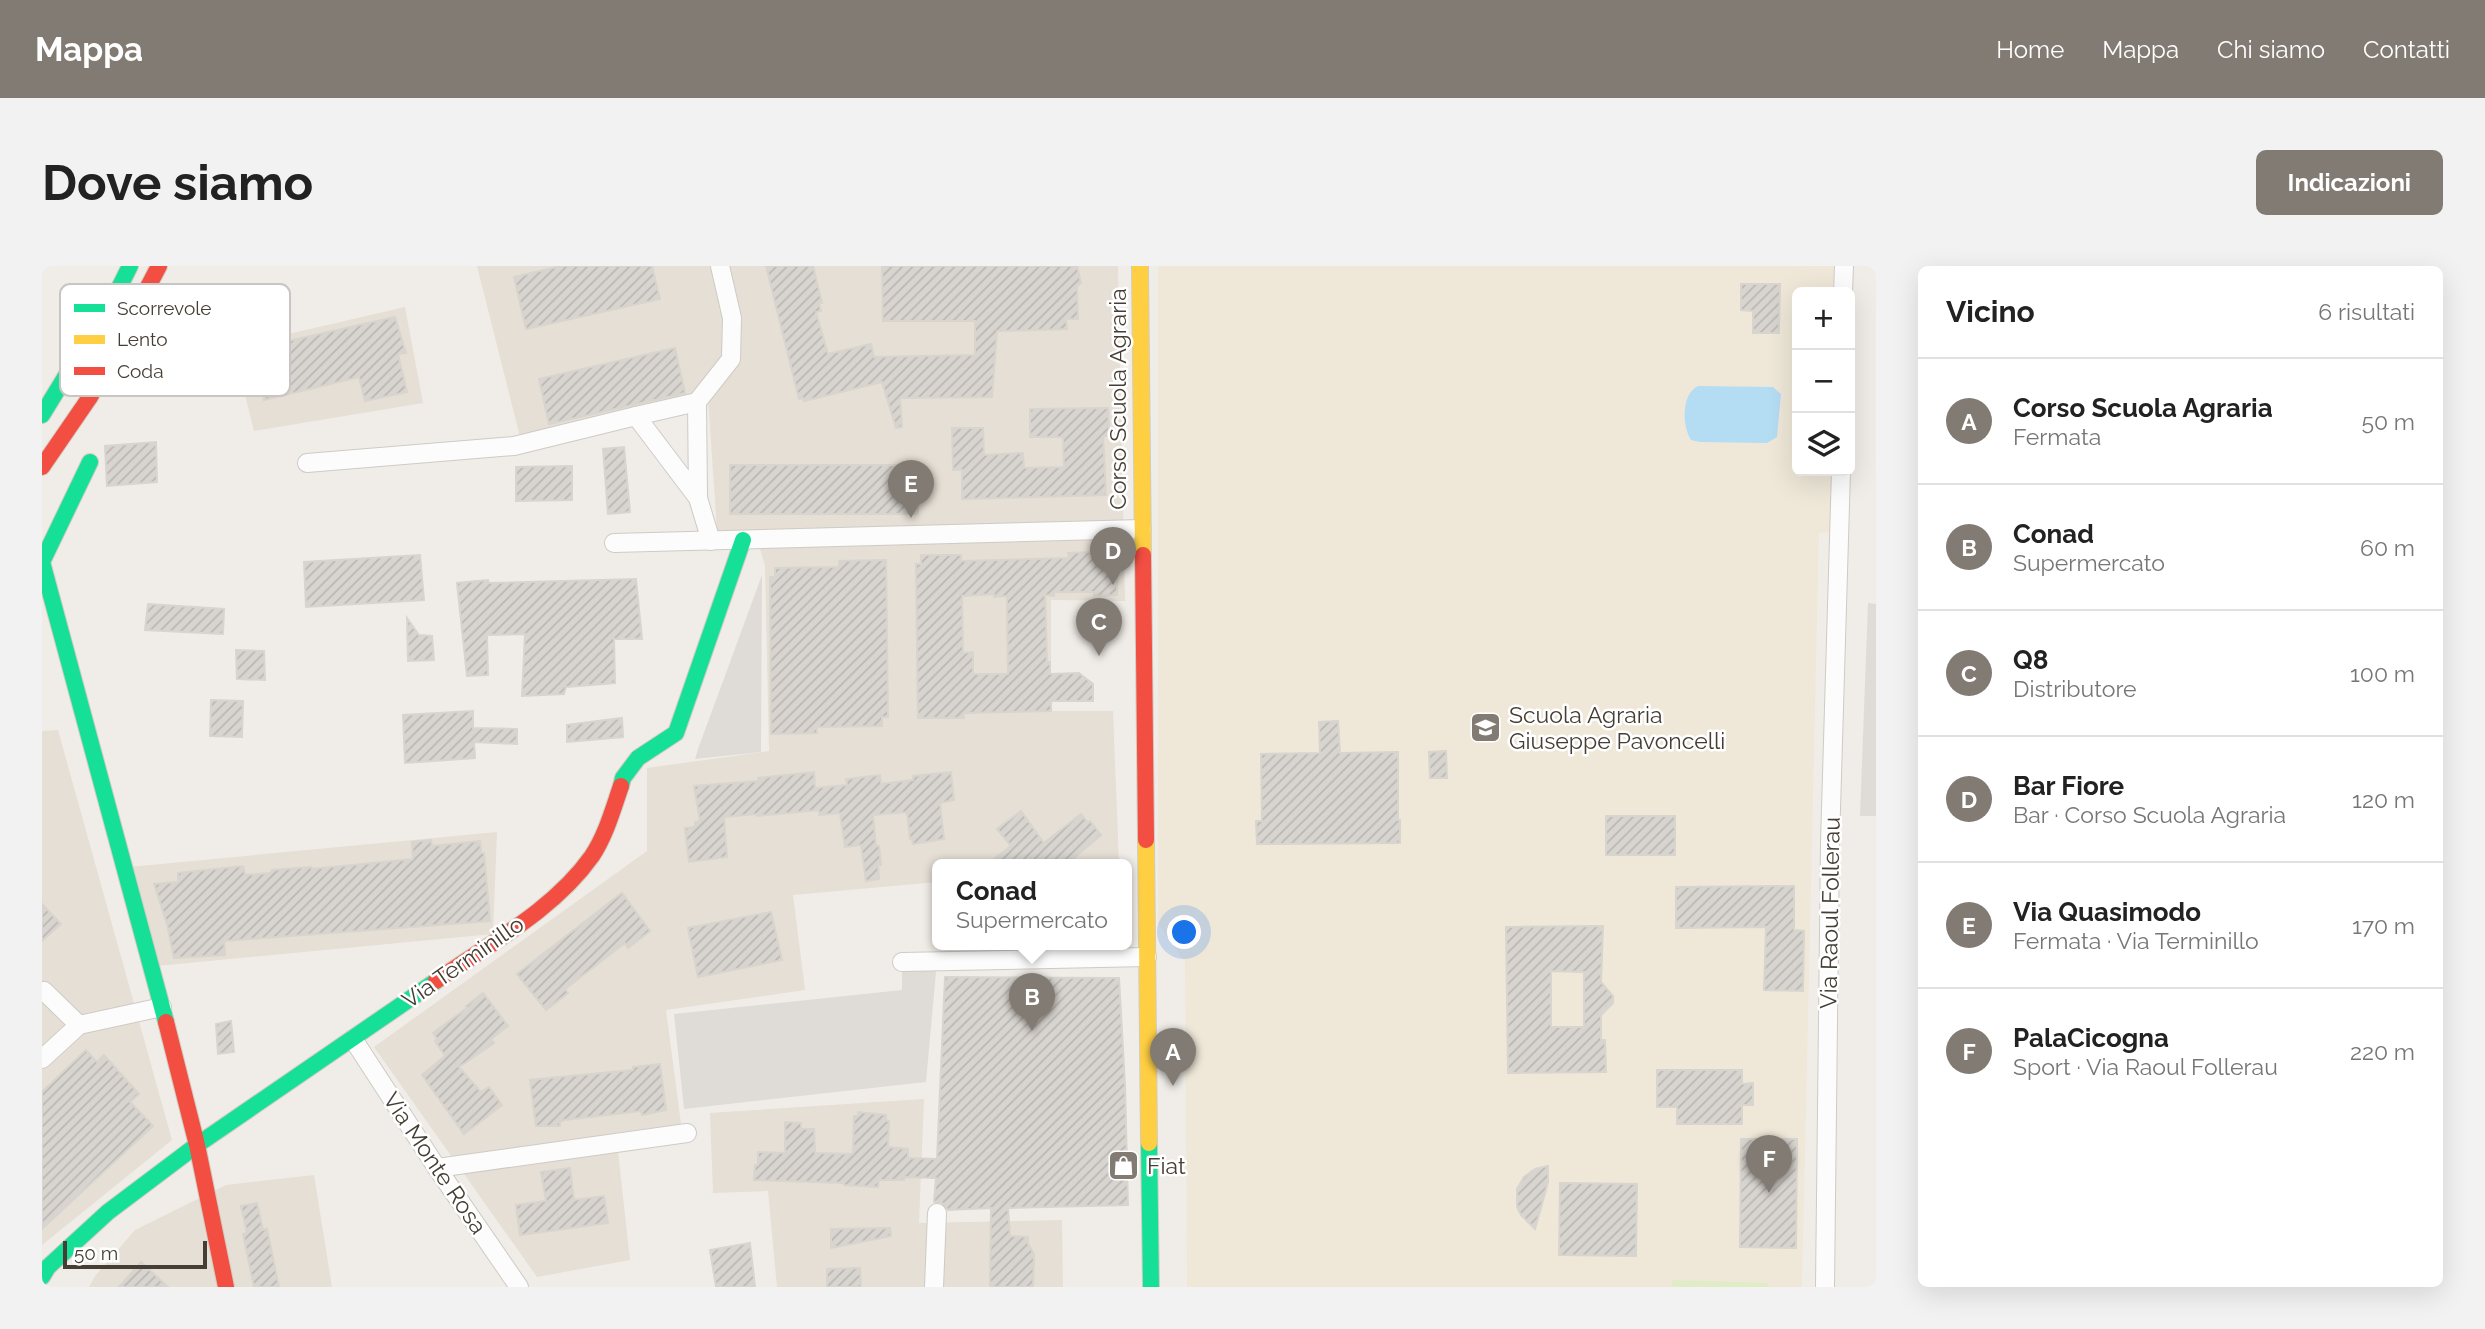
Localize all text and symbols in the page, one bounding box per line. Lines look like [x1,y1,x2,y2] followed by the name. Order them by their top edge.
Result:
[35,30,143,69] text: Mappa
[1996,35,2064,64] text: Home
[2102,35,2179,64] text: Mappa
[2217,35,2325,64] text: Chi siamo
[2363,35,2450,64] text: Contatti
[2256,150,2443,215] button: Indicazioni
[42,154,313,211] text: Dove siamo
[60,284,290,396] legend
[1792,287,1855,476] map controls
[1792,287,1855,350] button: +
[1104,288,1131,510] street label: Corso Scuola Agraria
[1946,294,2035,329] text: Vicino
[117,297,212,319] text: Scorrevole
[2318,298,2415,325] text: 6 risultati
[117,328,168,350] text: Lento
[1792,350,1855,413] button: −
[117,360,164,382] text: Coda
[2013,393,2273,423] text: Corso Scuola Agraria
[1961,408,1977,435] text: A
[2361,408,2415,435] text: 50 m
[1792,413,1855,476] button: layers
[2013,423,2101,450] text: Fermata
[888,460,934,518] pin: E
[2013,519,2094,549] text: Conad
[1090,527,1136,585] pin: D
[1961,534,1977,561] text: B
[2360,534,2415,561] text: 60 m
[2013,549,2165,576] text: Supermercato
[1076,598,1122,656] pin: C
[2013,645,2048,675] text: Q8
[1961,660,1977,687] text: C
[2350,660,2415,687] text: 100 m
[2013,675,2137,702] text: Distributore
[1509,701,1725,754] place label: Scuola Agraria Giuseppe Pavoncelli
[1469,711,1503,745] school or university icon: Scuola Agraria Giuseppe Pavoncelli
[2013,771,2124,801] text: Bar Fiore
[1961,786,1977,813] text: D
[2352,786,2415,813] text: 120 m
[2013,801,2286,828] text: Bar · Corso Scuola Agraria
[1814,817,1845,1009] street label: Via Raoul Follerau
[932,859,1132,950] popup
[956,876,1037,906] text: Conad
[2013,897,2201,927] text: Via Quasimodo
[956,906,1108,933] text: Supermercato
[397,910,529,1013] street label: Via Terminillo
[1962,912,1976,939] text: E
[2352,912,2415,939] text: 170 m
[1167,915,1201,949] your location
[2013,927,2259,954] text: Fermata · Via Terminillo
[1009,973,1055,1031] pin: B
[2013,1023,2169,1053] text: PalaCicogna
[1150,1028,1196,1086] pin: A
[1962,1038,1976,1065] text: F
[2350,1038,2415,1065] text: 220 m
[2013,1053,2278,1080] text: Sport · Via Raoul Follerau
[378,1087,493,1239] street label: Via Monte Rosa
[1746,1135,1792,1193] pin: F
[1107,1149,1141,1183] shop icon: Fiat
[1147,1152,1186,1179] place label: Fiat
[63,1238,206,1270] scale bar
[74,1242,118,1264] text: 50 m

